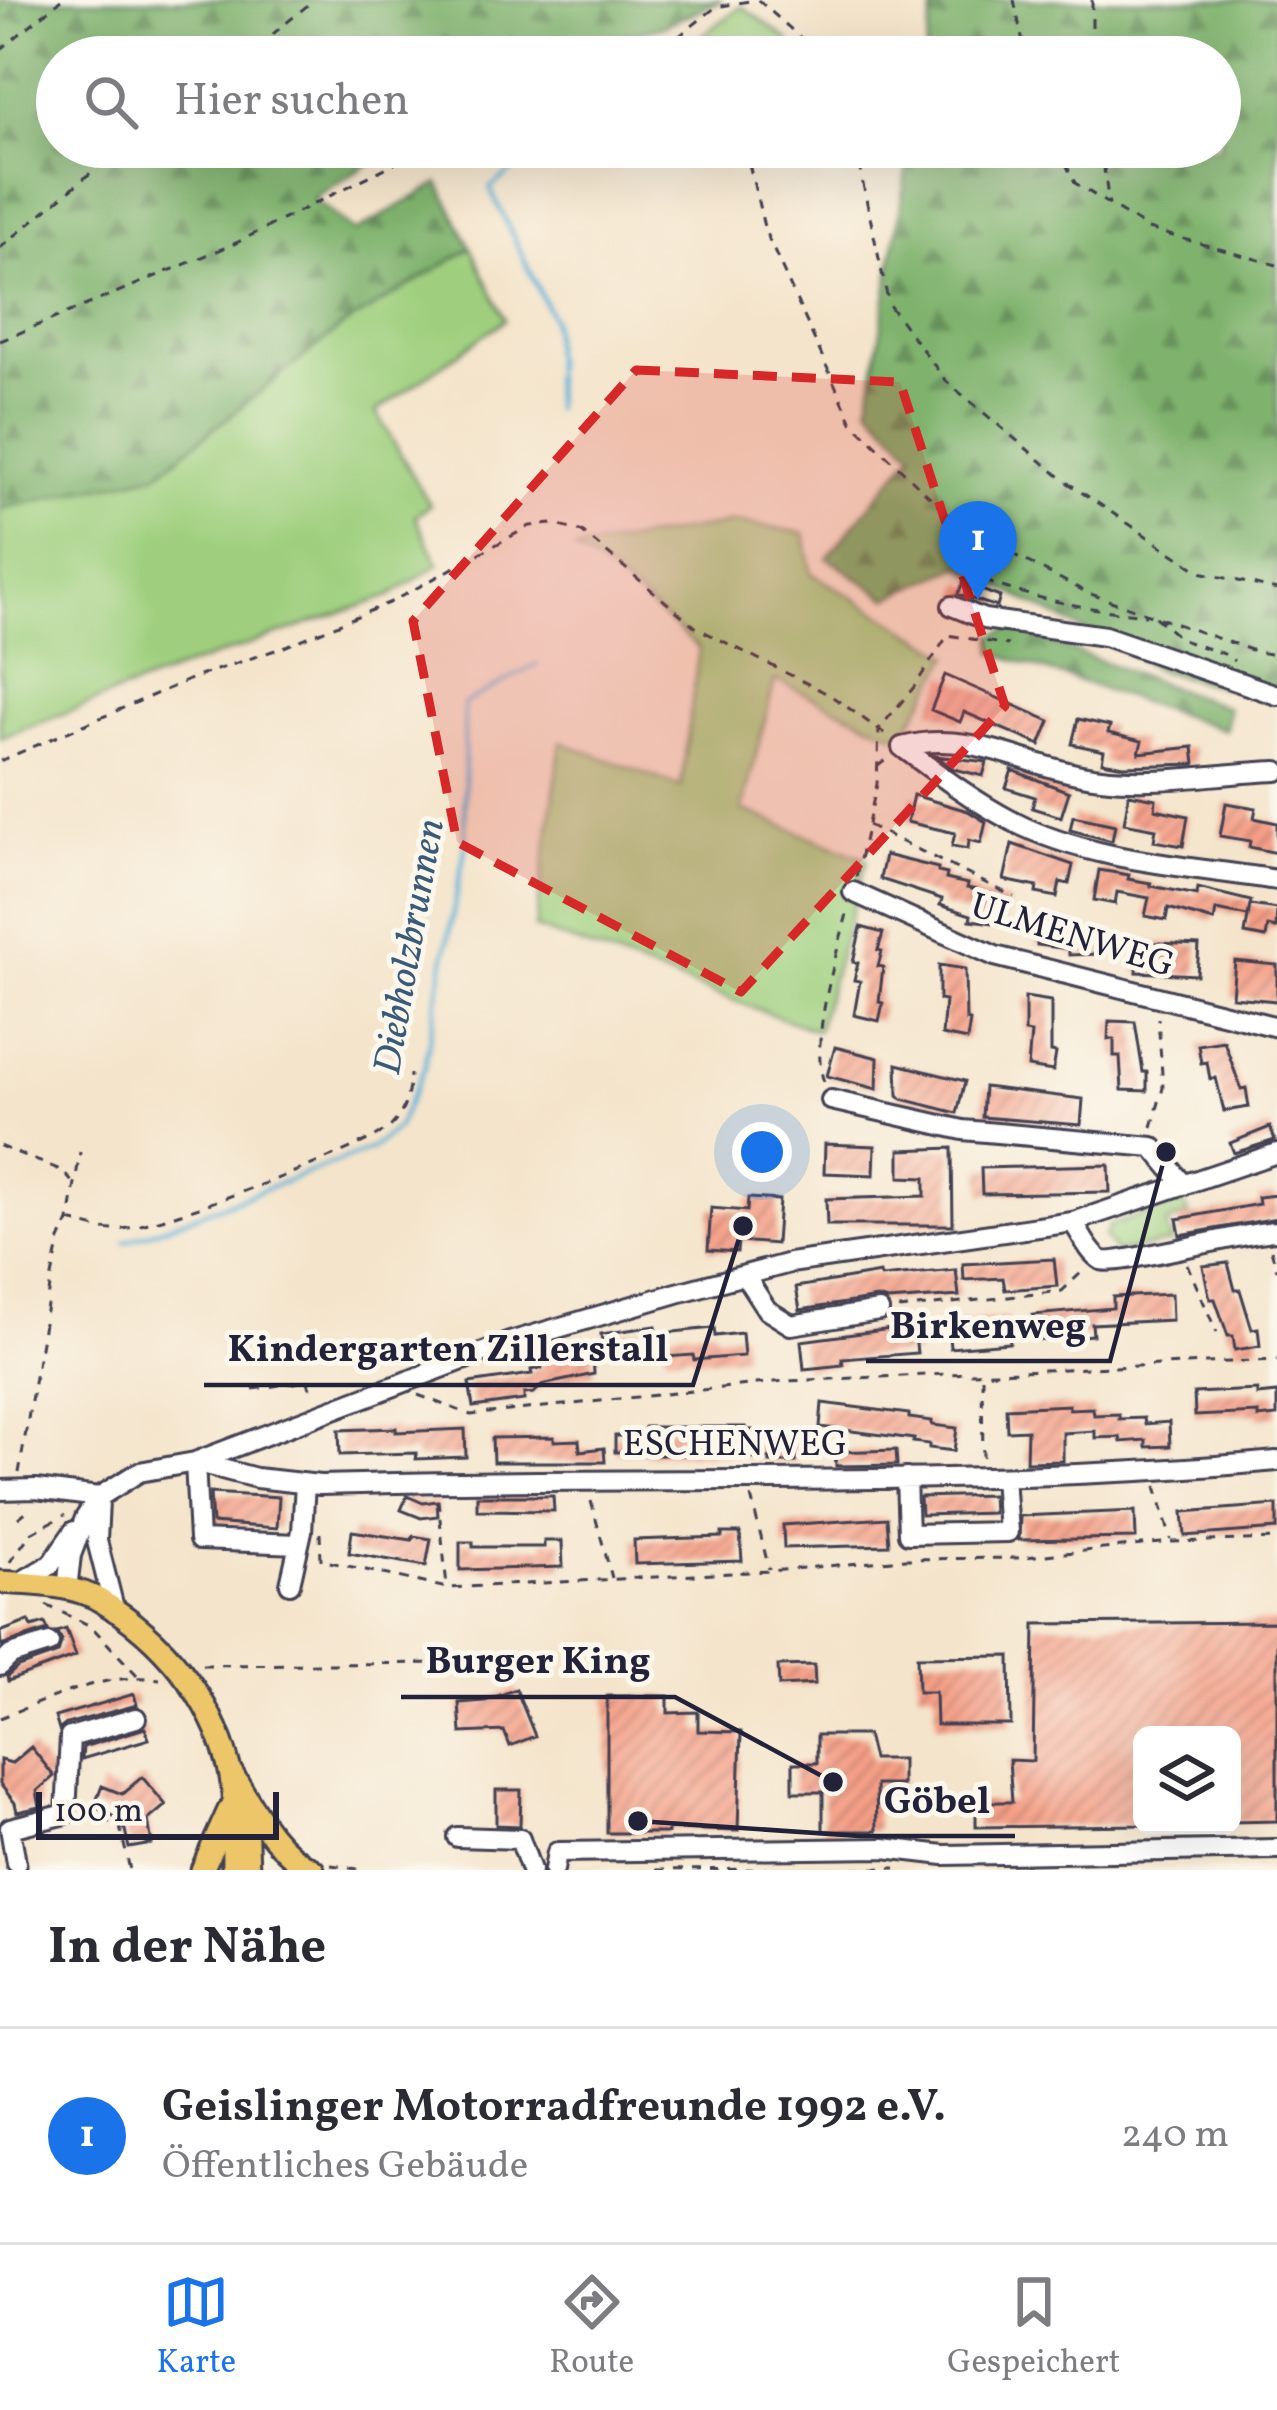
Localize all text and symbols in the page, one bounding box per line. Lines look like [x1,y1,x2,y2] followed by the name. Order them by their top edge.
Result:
[36,36,1241,168] search box
[78,69,144,135] icon: search
[174,71,409,134] text: Hier suchen
[939,501,1017,600] pin: 1
[362,815,460,1079] water label: Diebholzbrunnen
[964,882,1180,992] street label: ULMENWEG
[732,1122,792,1182] your location
[866,1286,1110,1361] callout: Birkenweg
[890,1301,1086,1355] text: Birkenweg
[204,1310,693,1385] callout: Kindergarten Zillerstall
[228,1324,668,1378] text: Kindergarten Zillerstall
[623,1421,847,1471] street label: ESCHENWEG
[401,1622,675,1697] callout: Burger King
[425,1636,651,1690] text: Burger King
[1133,1726,1241,1834] map controls
[1133,1726,1241,1834] button: layers
[860,1761,1015,1836] callout: Göbel
[884,1776,990,1830] text: Göbel
[36,1786,279,1839] scale bar
[54,1790,143,1836] text: 100 m
[48,1913,326,1984] text: In der Nähe
[162,2077,946,2140] text: Geislinger Motorradfreunde 1992 e.V.
[79,2109,95,2163] text: 1
[1121,2109,1229,2163] text: 240 m
[162,2140,528,2194] text: Öffentliches Gebäude
[157,2269,236,2387] tab: Karte
[549,2269,634,2387] tab: Route
[947,2269,1120,2387] tab: Gespeichert

